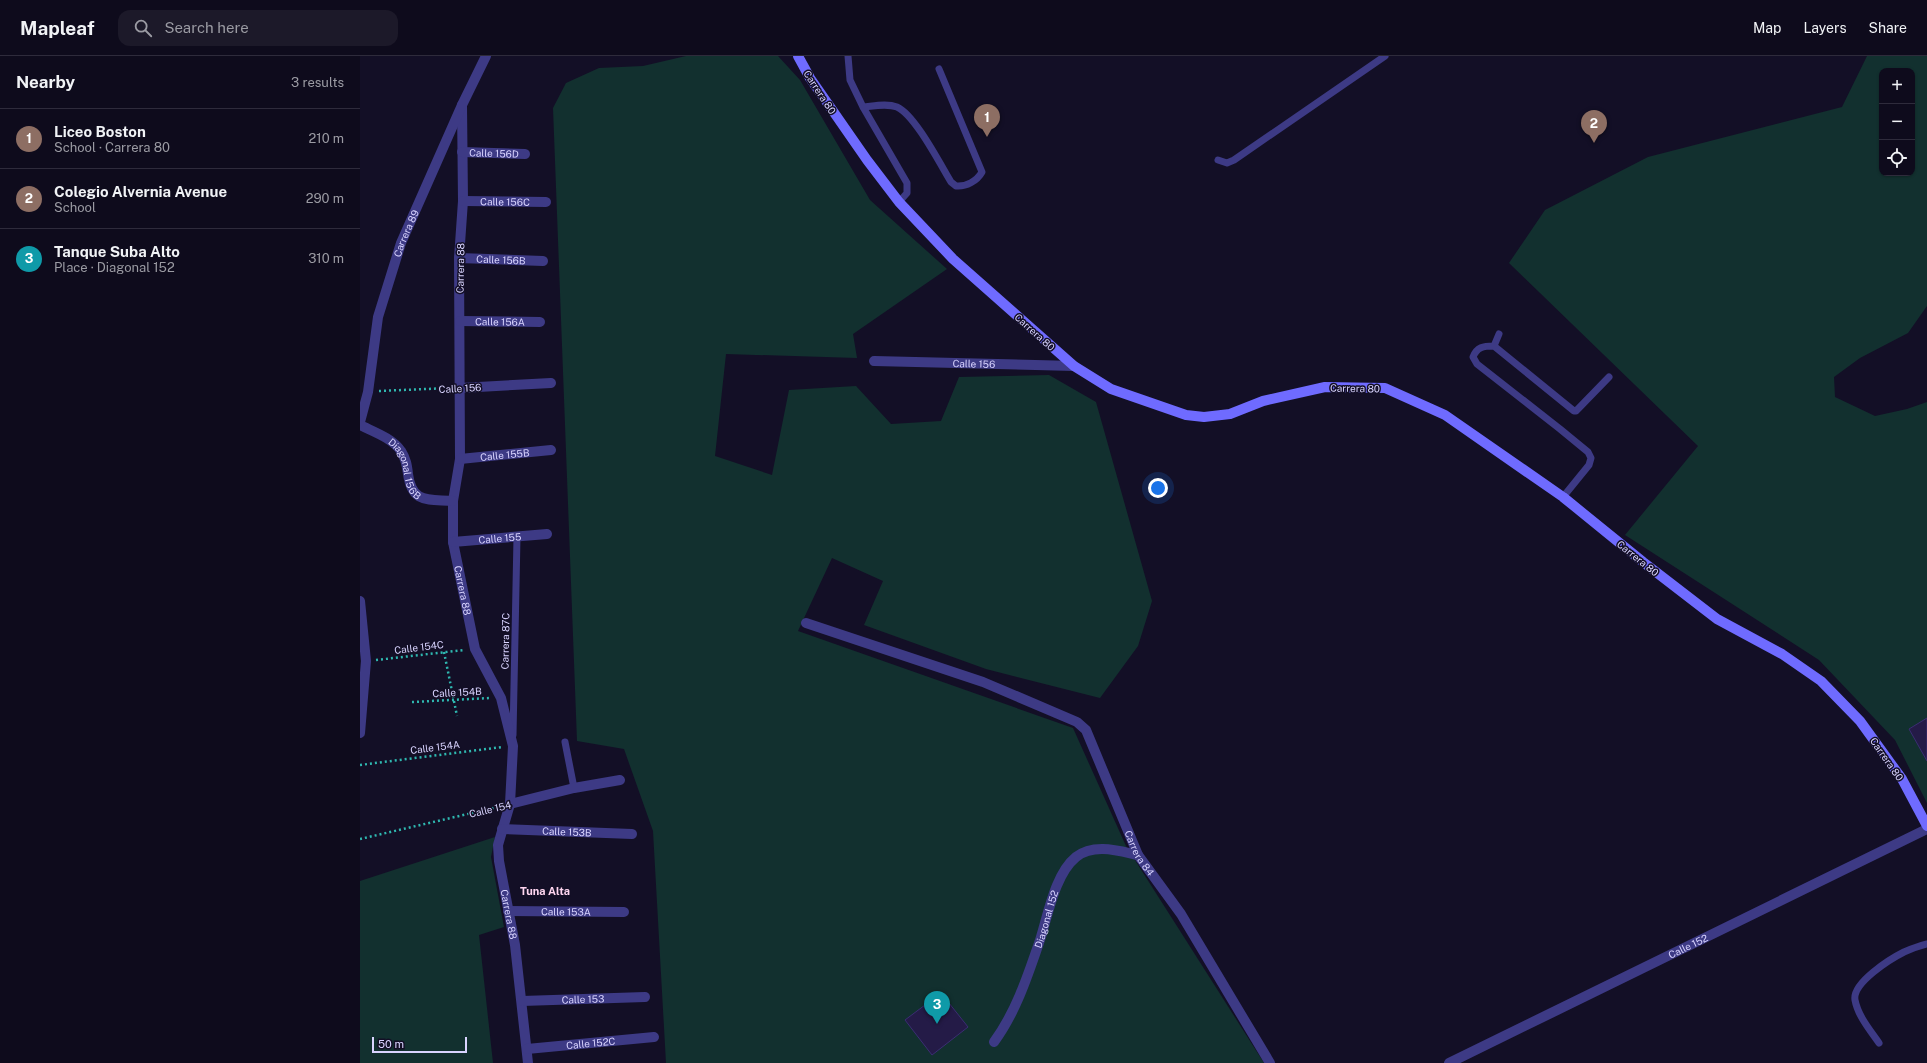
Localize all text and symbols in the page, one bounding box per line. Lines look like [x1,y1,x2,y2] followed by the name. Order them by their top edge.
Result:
[118,10,398,46] search box
[20,17,94,39] text: Mapleaf
[132,17,154,39] icon: search
[164,19,249,36] text: Search here
[1753,20,1781,36] text: Map
[1803,20,1847,36] text: Layers
[1869,20,1907,36] text: Share
[801,68,839,116] street label: Carrera 80
[1879,68,1915,176] map controls
[1879,68,1915,104] button: +
[16,72,75,92] text: Nearby
[291,75,344,90] text: 3 results
[974,104,1000,137] pin: 1
[1879,104,1915,140] button: −
[1581,110,1607,143] pin: 2
[54,123,146,140] text: Liceo Boston
[26,131,32,146] text: 1
[309,131,344,146] text: 210 m
[54,140,170,155] text: School · Carrera 80
[1879,140,1915,176] button: locate
[469,146,519,160] street label: Calle 156D
[54,183,227,200] text: Colegio Alvernia Avenue
[25,191,33,206] text: 2
[306,191,344,206] text: 290 m
[480,195,530,208] street label: Calle 156C
[54,200,96,215] text: School
[391,208,421,258] street label: Carrera 89
[54,243,180,260] text: Tanque Suba Alto
[454,243,466,293] street label: Carrera 88
[25,251,33,266] text: 3
[308,251,344,266] text: 310 m
[476,253,526,266] street label: Calle 156B
[54,260,175,275] text: Place · Diagonal 152
[1012,311,1058,353] street label: Carrera 80
[475,315,525,328] street label: Calle 156A
[952,357,996,370] street label: Calle 156
[438,381,482,395] street label: Calle 156
[1330,382,1380,394] street label: Carrera 80
[386,435,424,502] street label: Diagonal 156B
[479,446,530,463] street label: Calle 155B
[1148,478,1168,498] your location
[478,530,522,546] street label: Calle 155
[1615,538,1661,578] street label: Carrera 80
[452,564,474,616] street label: Carrera 88
[499,612,511,669] street label: Carrera 87C
[394,638,444,656] street label: Calle 154C
[432,685,482,699] street label: Calle 154B
[1868,735,1906,783] street label: Carrera 80
[410,738,460,756] street label: Calle 154A
[468,798,512,820] street label: Calle 154
[542,825,592,838] street label: Calle 153B
[1122,828,1157,878] street label: Carrera 84
[520,885,570,897] district label: Tuna Alta
[499,888,520,940] street label: Carrera 88
[1032,889,1061,950] street label: Diagonal 152
[541,905,591,918] street label: Calle 153A
[1666,931,1710,961] street label: Calle 152
[924,991,950,1024] pin: 3
[561,992,605,1006] street label: Calle 153
[372,1035,467,1054] scale bar
[566,1035,616,1051] street label: Calle 152C
[378,1038,404,1050] text: 50 m

